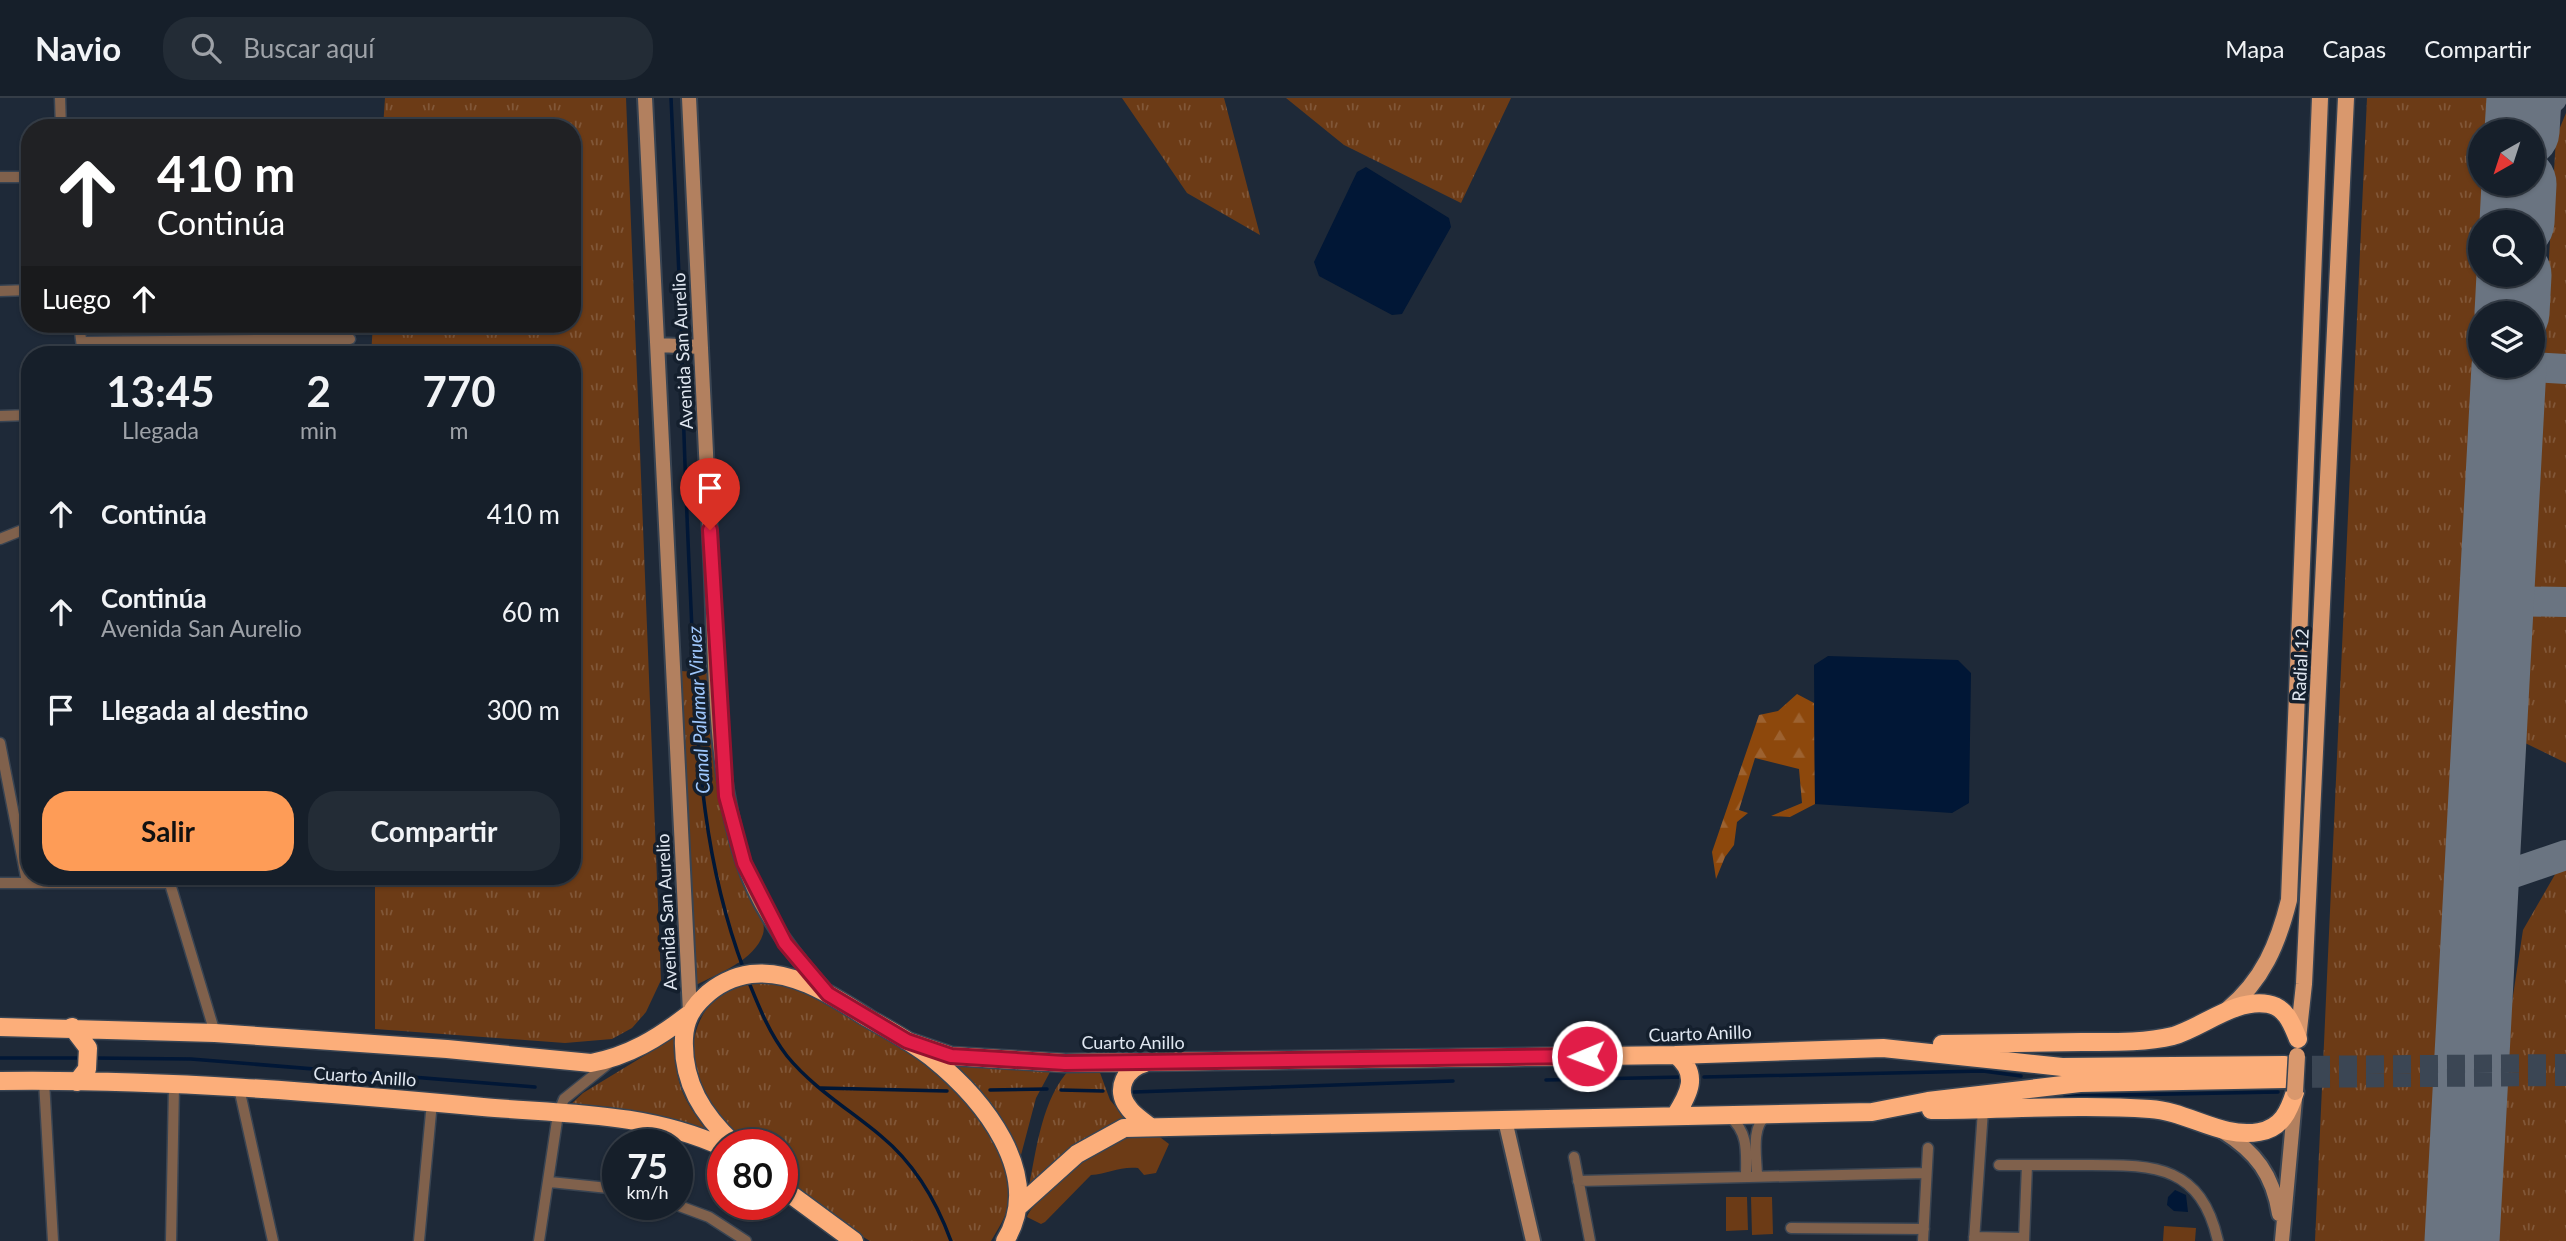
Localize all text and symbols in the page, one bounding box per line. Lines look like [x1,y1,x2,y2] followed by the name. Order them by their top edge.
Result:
[163,17,653,80] search box
[35,28,121,68] text: Navio
[187,29,225,67] icon: search
[243,32,375,64] text: Buscar aquí
[2225,34,2284,63] text: Mapa
[2322,34,2386,63] text: Capas
[2424,34,2531,63] text: Compartir
[2468,119,2544,196] north arrow
[2468,119,2545,378] map controls
[157,144,295,202] text: 410 m
[42,147,133,238] icon: ahead
[157,203,285,242] text: Continúa
[2468,210,2545,287] button: search
[667,272,697,430] street label: Avenida San Aurelio
[125,280,163,318] icon: ahead
[42,283,111,315] text: Luego
[2468,301,2545,378] button: layers
[106,366,215,416] text: 13:45
[306,366,331,416] text: 2
[423,366,496,416] text: 770
[122,416,199,444] text: Llegada
[300,416,337,444] text: min
[450,416,469,444] text: m
[680,458,740,530] pin
[691,469,729,507] icon: arrive
[42,495,80,533] icon: ahead
[101,498,207,530] text: Continúa
[487,498,560,530] text: 410 m
[101,582,207,614] text: Continúa
[42,593,80,631] icon: ahead
[502,596,560,628] text: 60 m
[101,614,302,642] text: Avenida San Aurelio
[682,625,714,795] water label: Canal Palamar Viruez
[2287,628,2313,702] street label: Radial 12
[42,691,80,729] icon: arrive
[101,694,308,726] text: Llegada al destino
[487,694,560,726] text: 300 m
[42,791,294,871] button: Salir
[308,791,560,871] button: Compartir
[651,833,681,991] street label: Avenida San Aurelio
[1550,1019,1624,1093] position arrow
[1648,1020,1752,1046] street label: Cuarto Anillo
[1081,1031,1185,1053] street label: Cuarto Anillo
[313,1061,417,1091] street label: Cuarto Anillo
[707,1129,798,1220] speed limit sign: 80
[627,1144,668,1186] text: 75
[626,1181,669,1203] text: km/h

